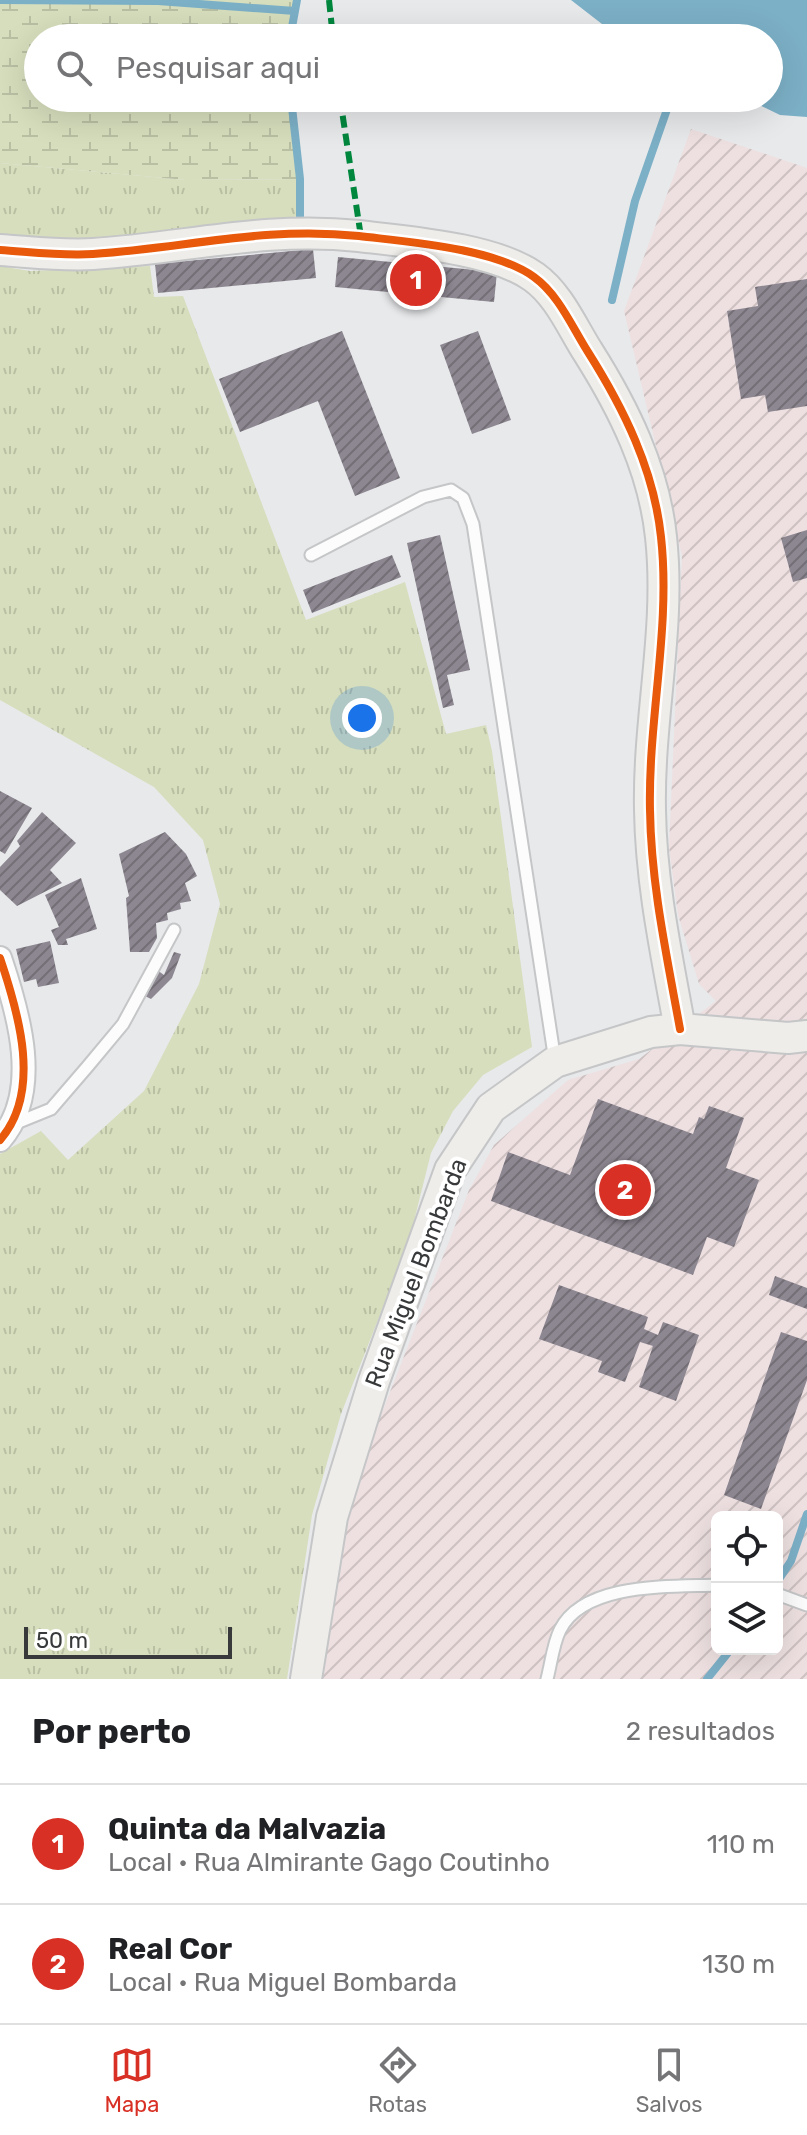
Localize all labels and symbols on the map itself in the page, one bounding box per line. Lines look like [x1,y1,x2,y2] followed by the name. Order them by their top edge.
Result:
[390,250,442,310] pin: 1
[342,698,382,738] your location
[359,1154,473,1392] street label: Rua Miguel Bombarda
[599,1160,651,1220] pin: 2
[24,1623,232,1659] scale bar

